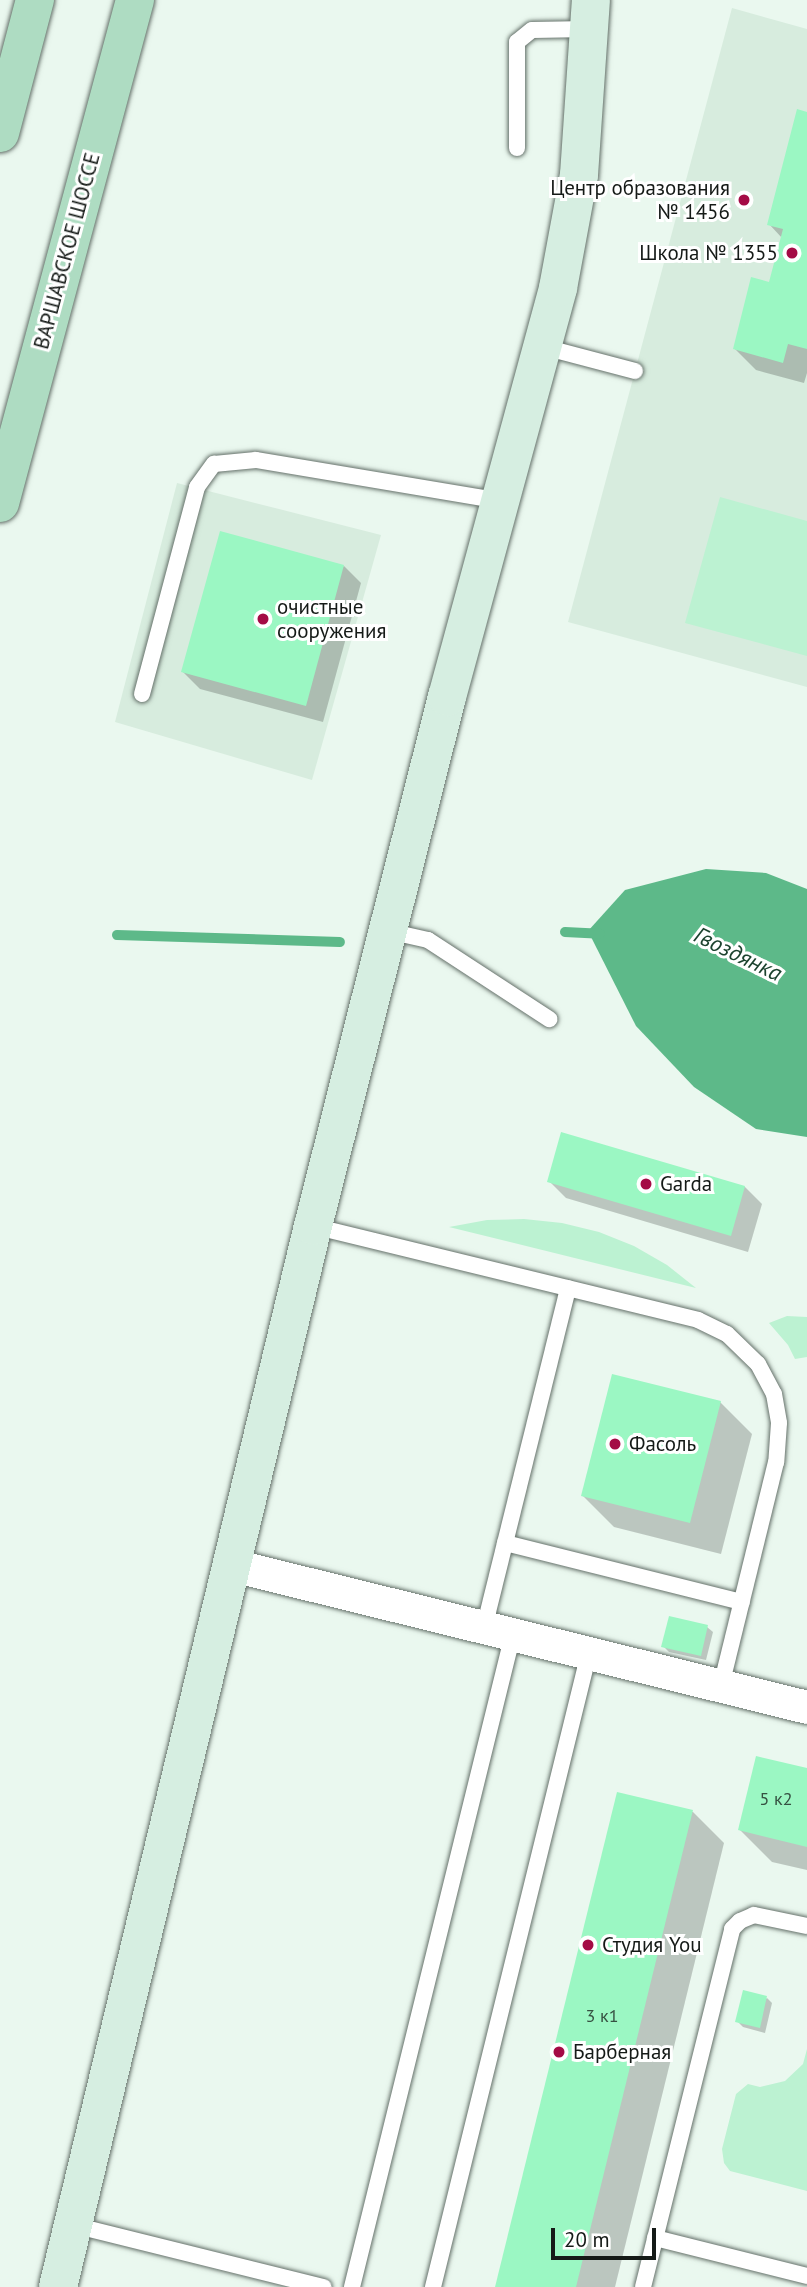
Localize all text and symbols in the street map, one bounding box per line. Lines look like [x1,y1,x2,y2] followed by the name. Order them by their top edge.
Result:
[29,150,105,352] street label: ВАРШАВСКОЕ ШОССЕ
[550,175,730,225] place label: Центр образования № 1456
[736,192,752,208] marker: Центр образования № 1456
[639,240,778,266] place label: Школа № 1355
[784,245,800,261] marker: Школа № 1355
[277,594,387,644] place label: очистные сооружения
[255,611,271,627] marker: очистные сооружения
[690,921,786,987] water label: Гвоздянка
[660,1171,712,1197] place label: Garda
[638,1176,654,1192] marker: Garda
[629,1431,696,1457] place label: Фасоль
[607,1436,623,1452] marker: Фасоль
[759,1788,793,1810] house number: 5 к2
[602,1932,701,1958] place label: Студия You
[580,1937,596,1953] marker: Студия You
[585,2005,619,2027] house number: 3 к1
[573,2039,671,2065] place label: Барберная
[551,2044,567,2060] marker: Барберная
[555,2214,660,2258] scale bar
[564,2226,610,2253] text: 20 m

